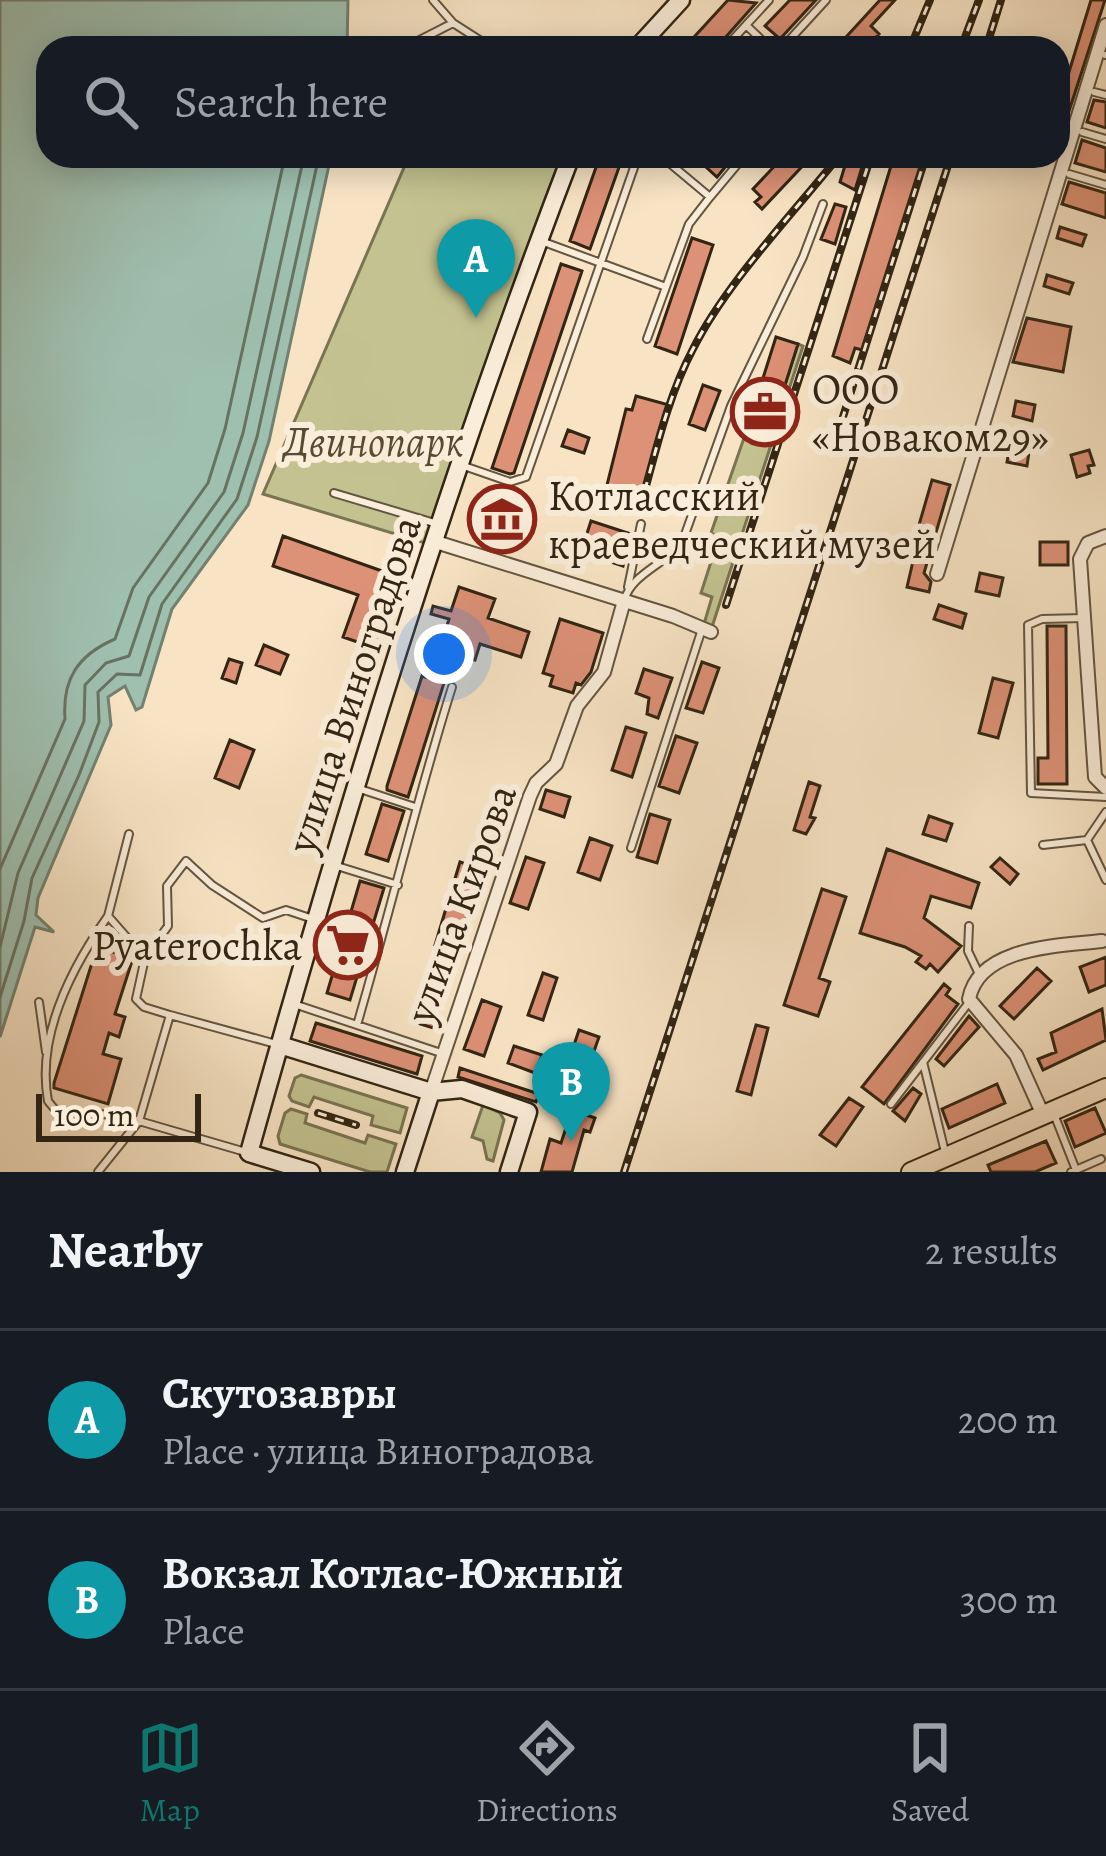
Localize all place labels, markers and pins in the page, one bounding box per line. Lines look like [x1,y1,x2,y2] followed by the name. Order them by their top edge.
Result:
[437,219,515,318] pin: A
[812,360,1049,465] place label: ООО «Новаком29»
[730,377,800,447] office icon: ООО «Новаком29»
[548,467,936,572] place label: Котласский краеведческий музей
[467,484,537,554] museum icon: Котласский краеведческий музей
[313,910,383,980] supermarket icon: Pyaterochka
[92,917,302,974] place label: Pyaterochka
[532,1042,610,1141] pin: B

